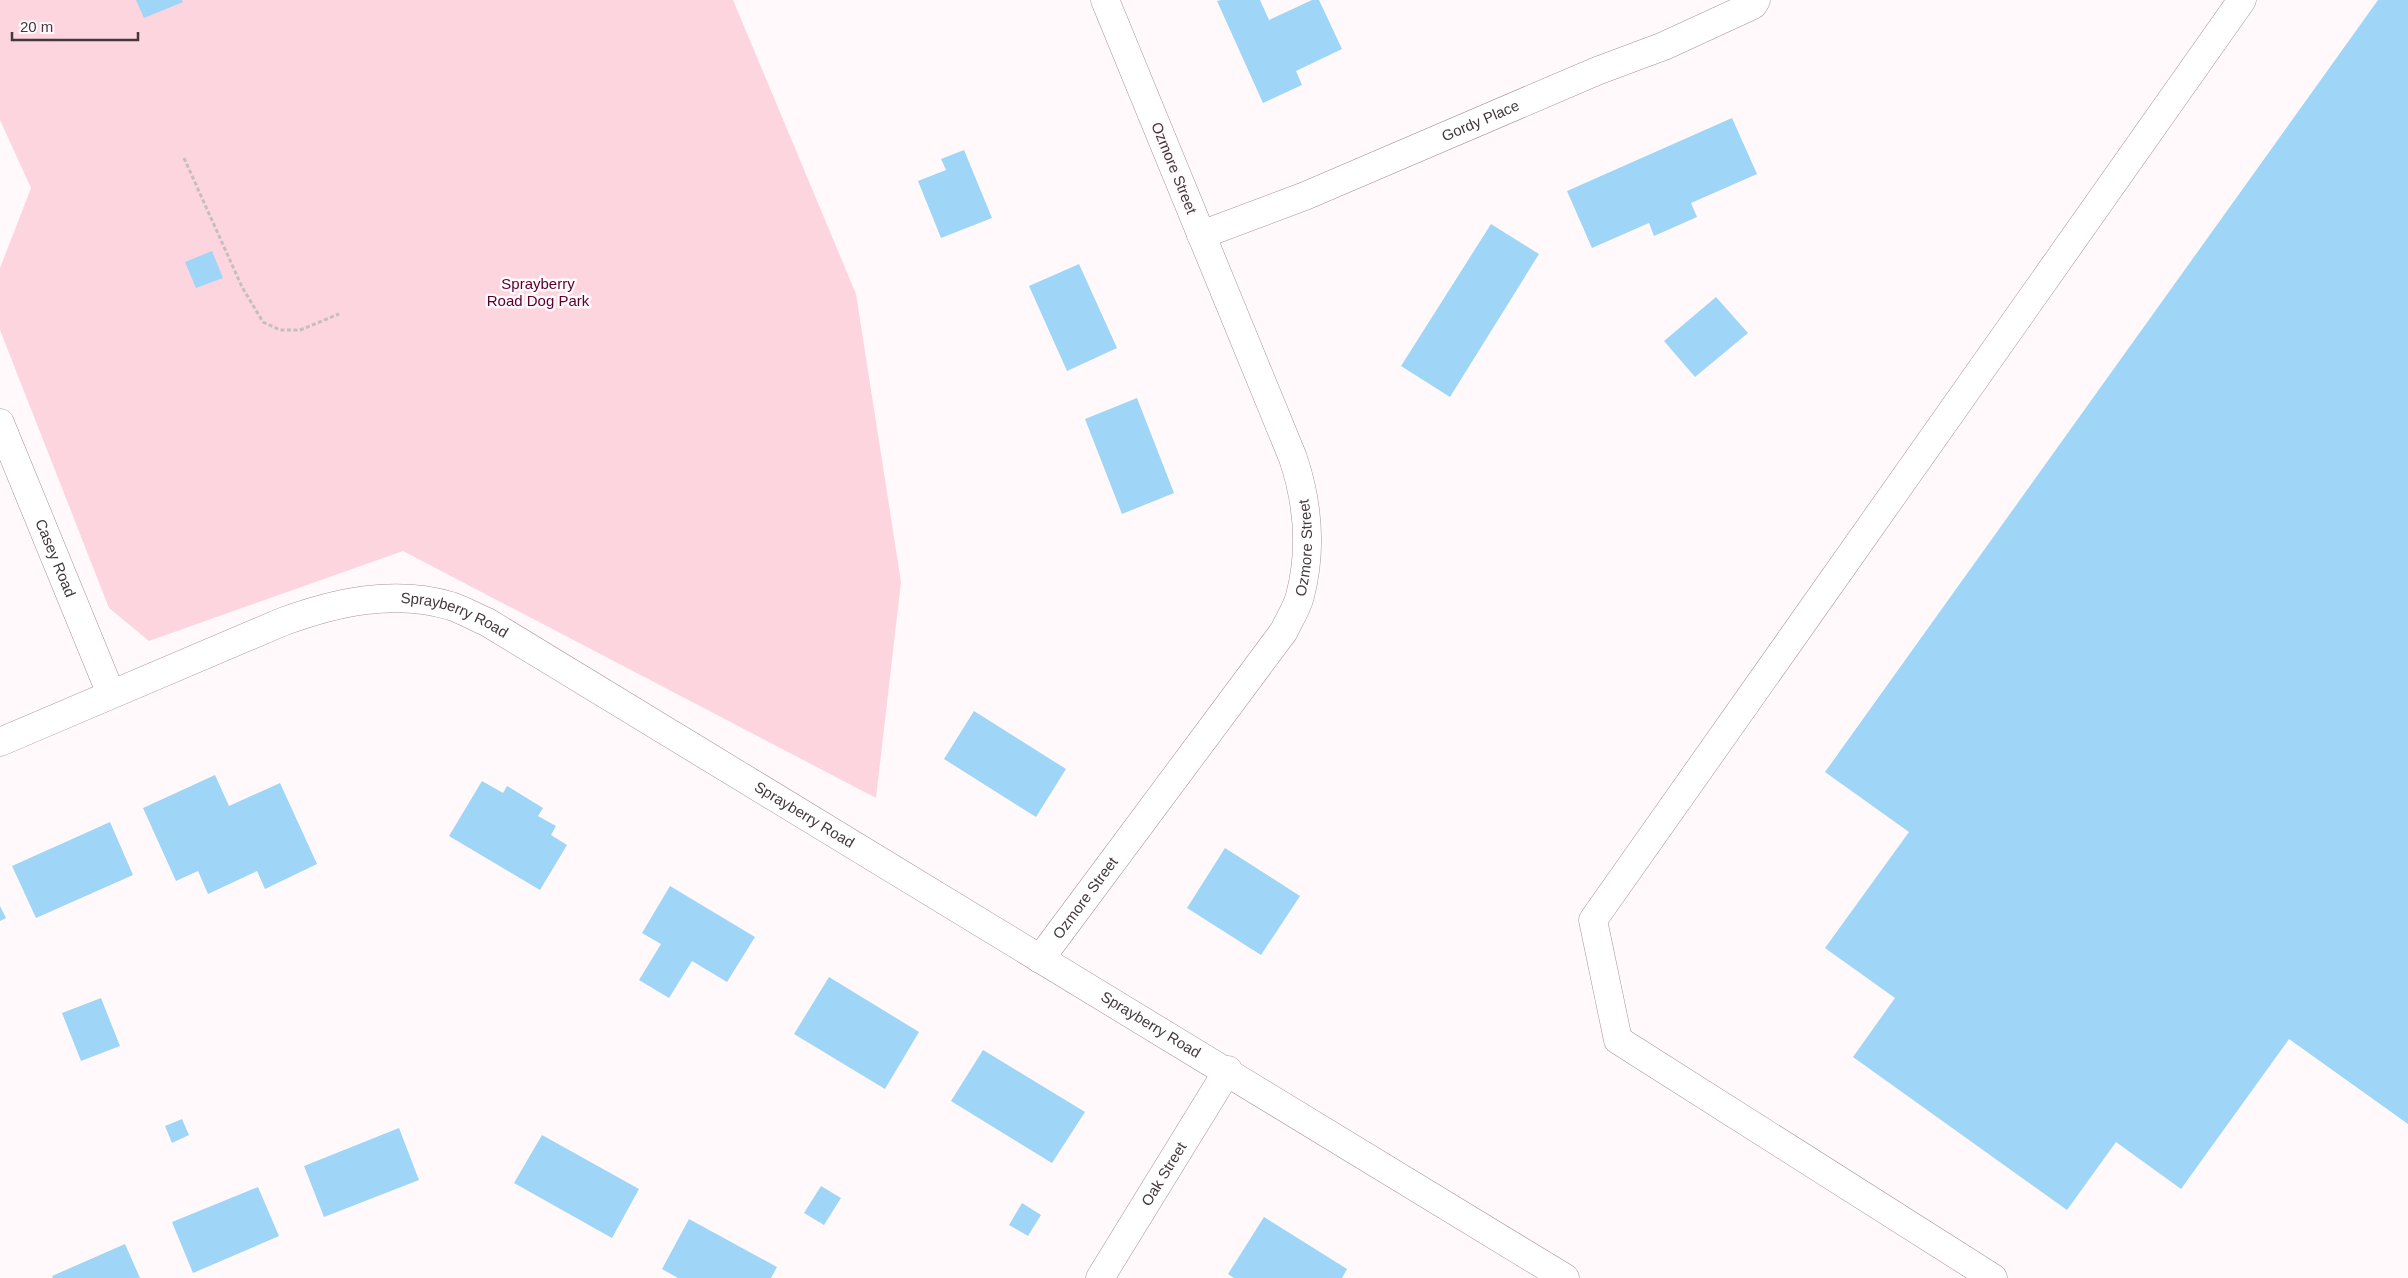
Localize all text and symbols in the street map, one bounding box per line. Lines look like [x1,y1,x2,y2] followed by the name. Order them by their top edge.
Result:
[12,10,139,42] scale bar
[20,18,53,35] text: 20 m
[1439,96,1522,144] street label: Gordy Place
[1148,119,1201,217] street label: Ozmore Street
[487,275,590,309] park label: Sprayberry Road Dog Park
[1291,497,1315,598] street label: Ozmore Street
[32,516,79,599] street label: Casey Road
[400,589,511,641] street label: Sprayberry Road
[752,778,858,851] street label: Sprayberry Road
[1049,853,1121,942] street label: Ozmore Street
[1098,988,1204,1061] street label: Sprayberry Road
[1137,1138,1190,1209] street label: Oak Street

